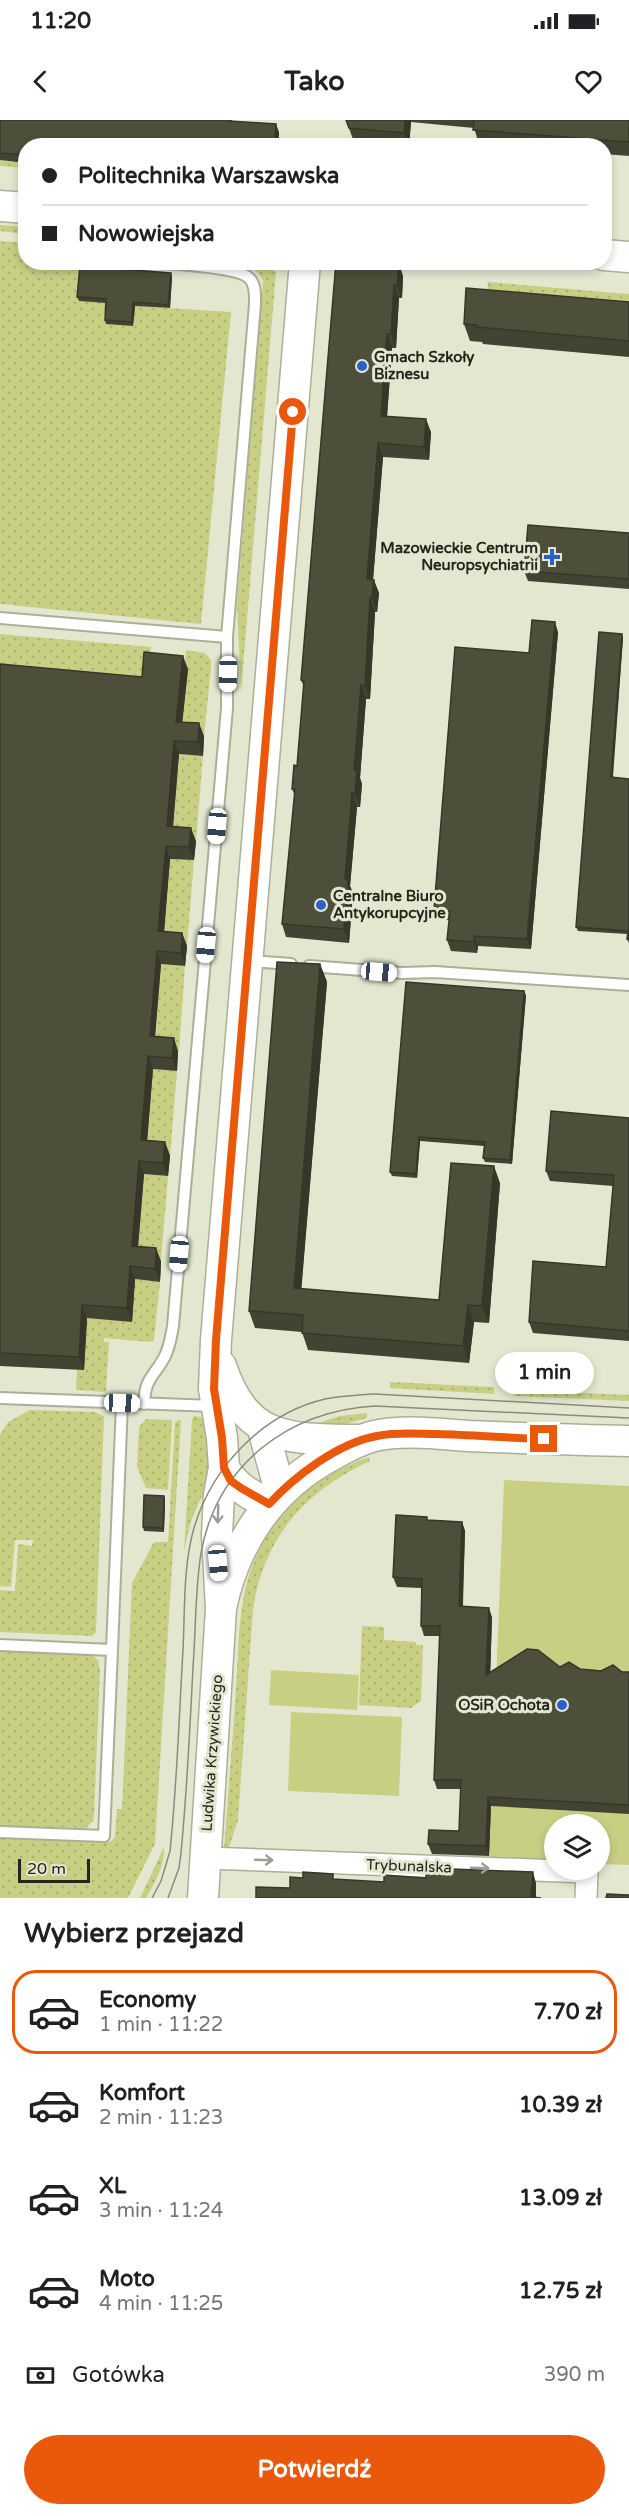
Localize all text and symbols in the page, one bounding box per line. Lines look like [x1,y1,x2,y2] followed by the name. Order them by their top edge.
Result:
[30,8,91,34] text: 11:20
[24,65,57,98] icon: back
[284,65,345,98] text: Tako
[572,65,605,98] icon: heart
[78,163,339,189] text: Politechnika Warszawska
[78,221,215,247] text: Nowowiejska
[374,348,474,383] place label: Gmach Szkoły Biznesu
[355,359,369,373] marker: Gmach Szkoły Biznesu
[279,398,306,425] route start
[380,539,538,575] place label: Mazowieckie Centrum Neuropsychiatrii
[543,548,561,566] marker: Mazowieckie Centrum Neuropsychiatrii
[219,656,237,692] car
[206,807,228,845] car
[333,887,446,923] place label: Centralne Biuro Antykorupcyjne
[314,898,328,912] marker: Centralne Biuro Antykorupcyjne
[195,926,217,964] car
[360,961,398,983] car
[168,1235,190,1273] car
[494,1352,594,1394] callout: 1 min
[518,1361,571,1385] text: 1 min
[104,1393,140,1413] car
[530,1425,557,1452] route end
[212,1503,224,1523] one-way arrow
[207,1544,229,1582] car
[198,1674,226,1832] street label: Ludwika Krzywickiego
[458,1696,550,1714] place label: OSiR Ochota
[555,1698,569,1712] marker: OSiR Ochota
[544,1814,610,1880] map controls
[544,1814,610,1880] button: layers
[254,1854,274,1865] one-way arrow
[18,1856,90,1884] scale bar
[366,1856,452,1876] street label: Trybunalska
[27,1859,66,1879] text: 20 m
[469,1863,489,1874] one-way arrow
[24,1917,244,1950] text: Wybierz przejazd
[27,1985,81,2039] icon: car
[99,1987,196,2013] text: Economy
[534,1999,602,2025] text: 7.70 zł
[99,2013,223,2037] text: 1 min · 11:22
[27,2078,81,2132] icon: car
[99,2080,185,2106] text: Komfort
[519,2092,602,2118] text: 10.39 zł
[99,2106,223,2130] text: 2 min · 11:23
[27,2171,81,2225] icon: car
[99,2173,126,2199] text: XL
[519,2185,602,2211] text: 13.09 zł
[99,2199,223,2223] text: 3 min · 11:24
[27,2264,81,2318] icon: car
[99,2266,155,2292] text: Moto
[519,2278,602,2304] text: 12.75 zł
[99,2292,223,2316] text: 4 min · 11:25
[24,2359,57,2392] icon: cash
[72,2362,165,2388] text: Gotówka
[544,2363,605,2387] text: 390 m
[24,2435,605,2504] button: Potwierdź

